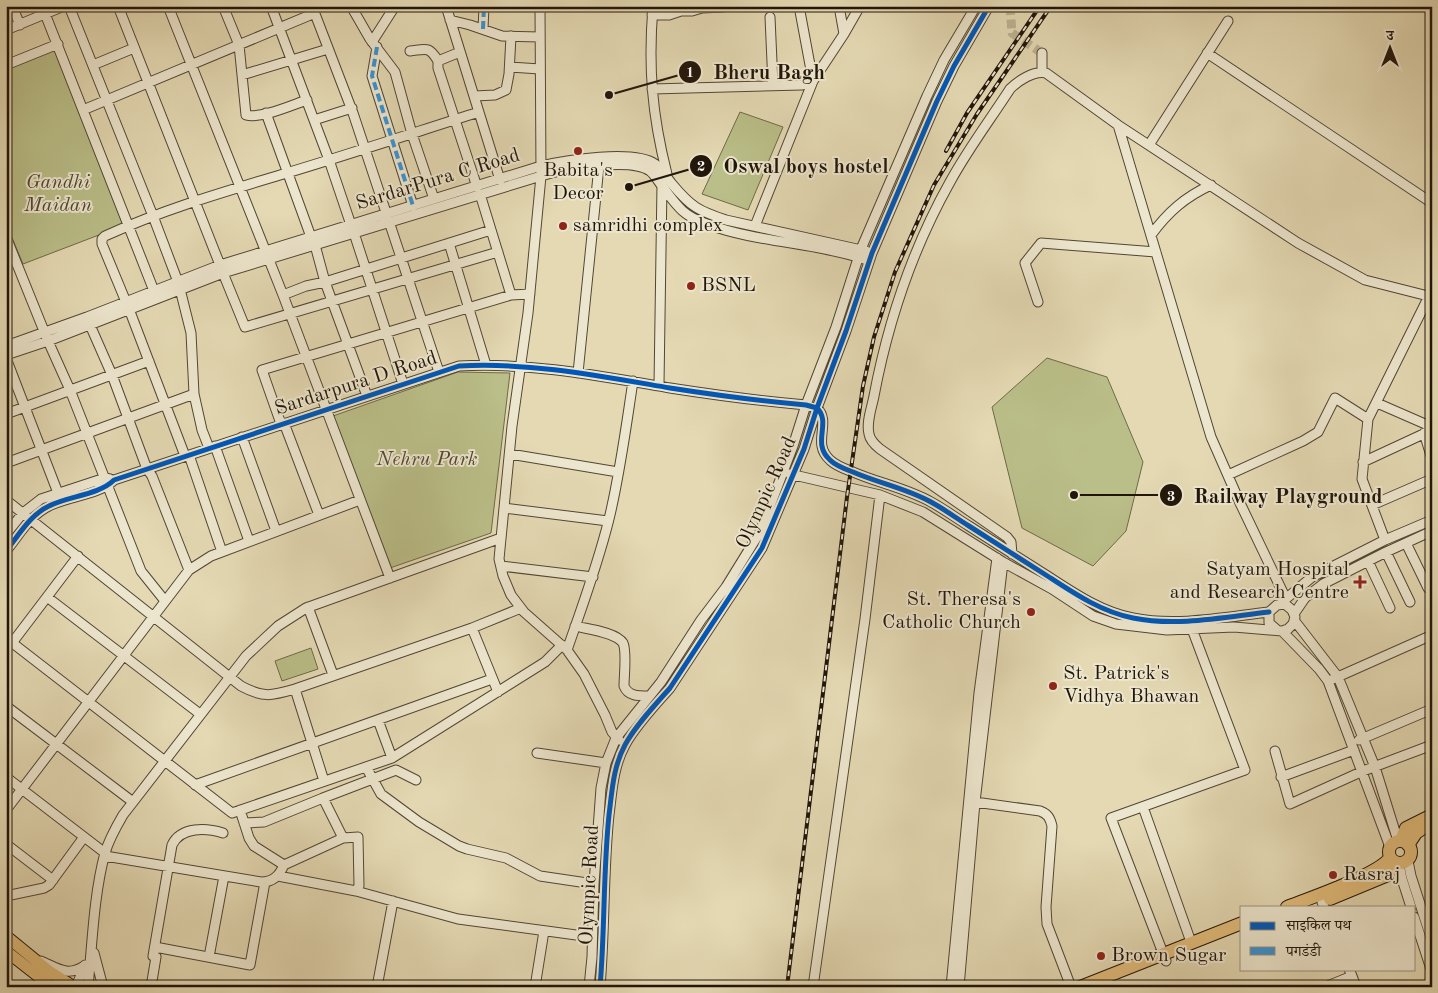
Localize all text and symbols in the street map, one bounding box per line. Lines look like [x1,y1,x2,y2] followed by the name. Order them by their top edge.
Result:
[1366,22,1416,72] north arrow
[1385,29,1394,43] text: उ
[678,54,835,90] callout: Bheru Bagh
[713,63,825,84] text: Bheru Bagh
[686,66,694,81] text: 1
[572,145,584,157] marker: Babita's Decor
[354,146,522,214] street label: SardarPura C Road
[688,148,899,184] callout: Oswal boys hostel
[723,157,889,178] text: Oswal boys hostel
[697,160,705,175] text: 2
[543,161,613,204] place label: Babita's Decor
[23,173,92,216] park label: Gandhi Maidan
[573,216,723,236] place label: samridhi complex
[557,220,569,232] marker: samridhi complex
[701,276,756,296] place label: BSNL
[685,280,697,292] marker: BSNL
[272,348,440,420] street label: Sardarpura D Road
[733,434,801,552] street label: Olympic Road
[375,450,478,470] park label: Nehru Park
[1159,477,1393,513] callout: Railway Playground
[1193,487,1383,508] text: Railway Playground
[1167,490,1175,505] text: 3
[1170,560,1349,603] place label: Satyam Hospital and Research Centre
[1353,575,1367,589] marker: Satyam Hospital and Research Centre
[882,590,1021,633] place label: St. Theresa's Catholic Church
[1025,606,1037,618] marker: St. Theresa's Catholic Church
[1063,664,1200,707] place label: St. Patrick's Vidhya Bhawan
[1047,680,1059,692] marker: St. Patrick's Vidhya Bhawan
[577,824,603,946] street label: Olympic Road
[1343,865,1400,885] place label: Rasraj
[1327,869,1339,881] marker: Rasraj
[1240,906,1416,970] legend
[1285,917,1352,934] text: साइकिल पथ
[1285,942,1322,960] text: पगडंडी
[1111,946,1226,966] place label: Brown Sugar
[1095,950,1107,962] marker: Brown Sugar

